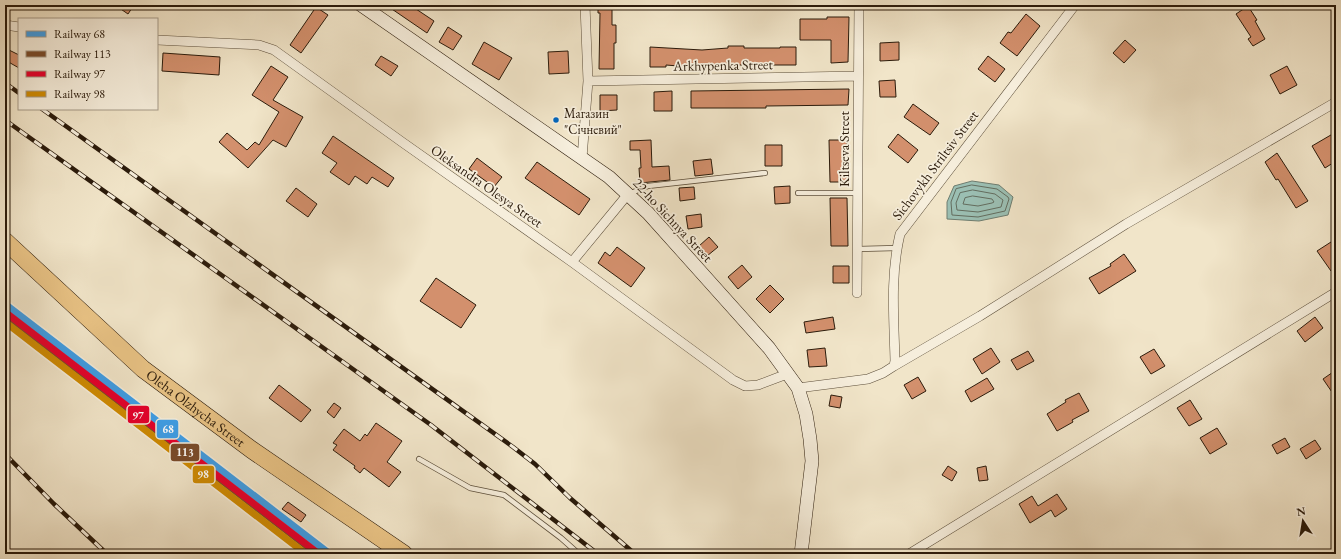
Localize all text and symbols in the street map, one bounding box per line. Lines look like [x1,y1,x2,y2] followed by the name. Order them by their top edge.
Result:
[18,18,158,110] legend
[54,26,105,42] text: Railway 68
[54,46,111,62] text: Railway 113
[672,55,774,75] street label: Arkhypenka Street
[54,66,105,82] text: Railway 97
[54,86,105,102] text: Railway 98
[564,105,622,138] place label: Магазин "Січневий"
[888,106,983,223] street label: Sichovykh Striltsiv Street
[835,111,853,187] street label: Kiltseva Street
[551,115,561,125] marker: Магазин "Січневий"
[427,141,547,232] street label: Oleksandra Olesya Street
[629,174,717,266] street label: 22-ho Sichnya Street
[143,365,249,451] street label: Oleha Olzhycha Street
[127,405,150,424] line badge: 97
[132,408,144,422] text: 97
[156,419,179,439] line badge: 68
[162,422,174,436] text: 68
[170,443,200,462] line badge: 113
[176,445,194,459] text: 113
[192,465,215,484] line badge: 98
[197,467,209,481] text: 98
[1283,501,1323,541] north arrow
[1295,503,1307,519] text: N

